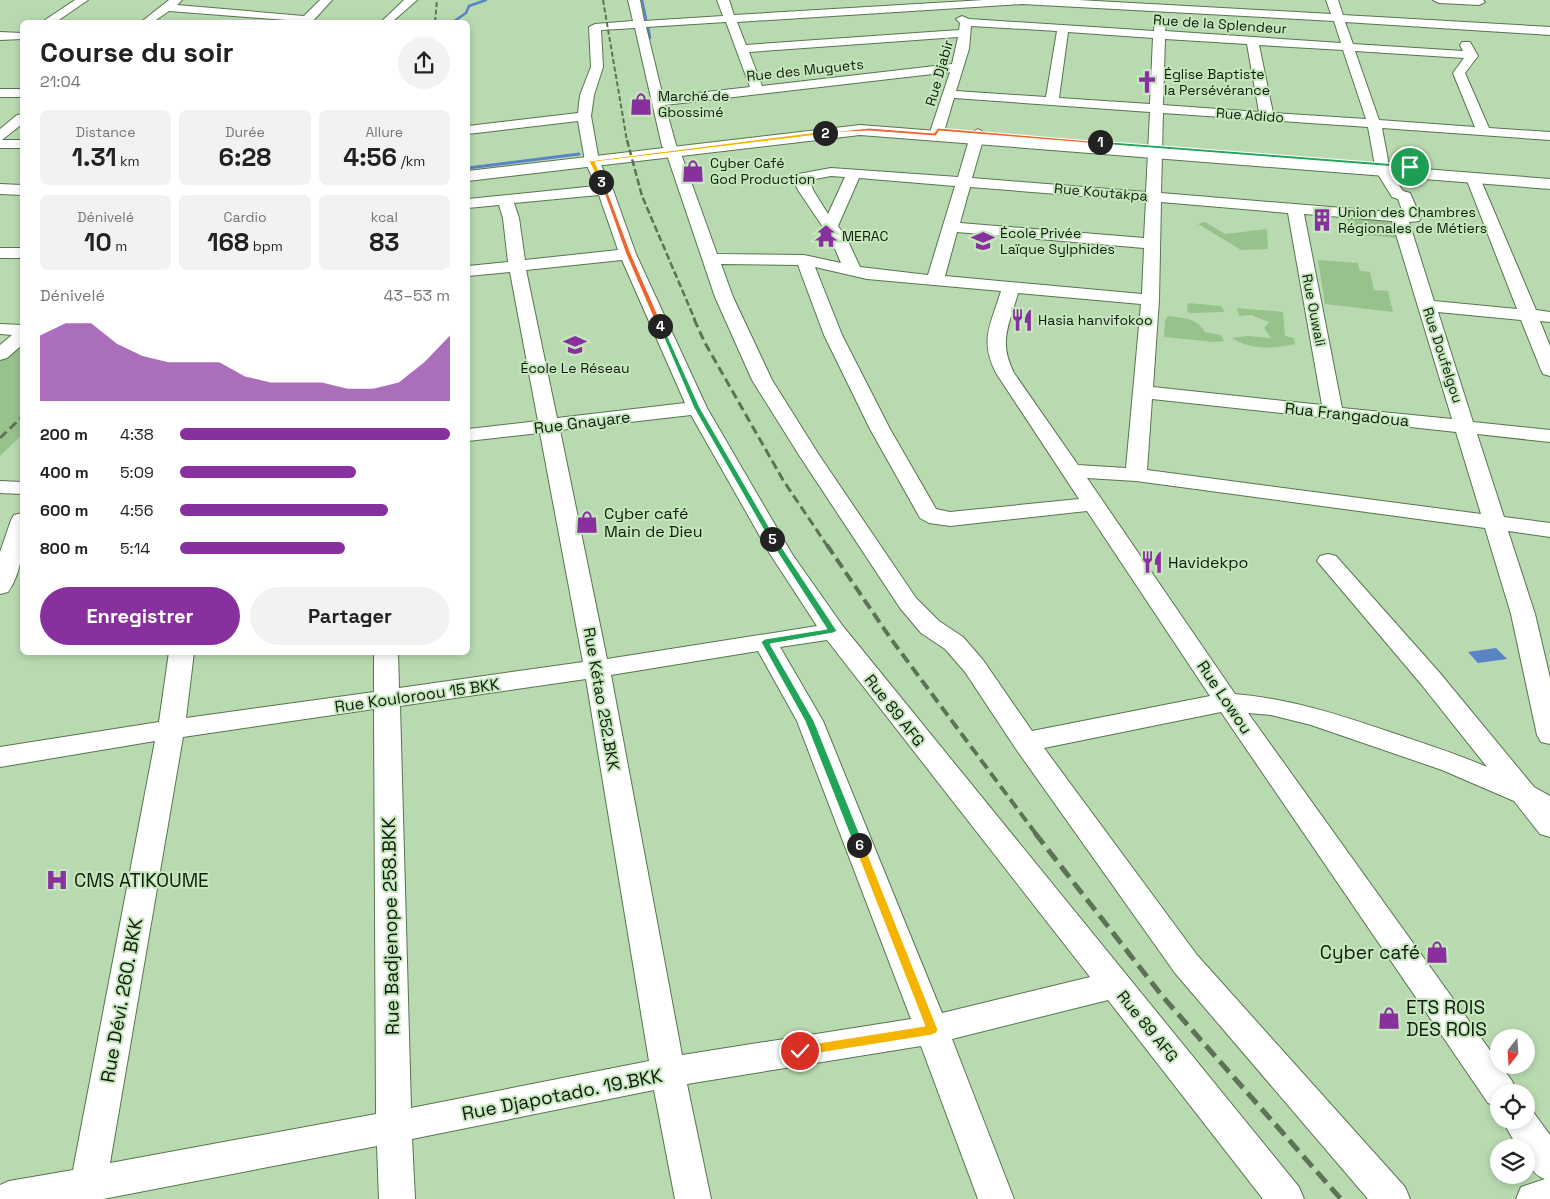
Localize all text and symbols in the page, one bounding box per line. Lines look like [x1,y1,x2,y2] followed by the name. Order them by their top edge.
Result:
[1152,10,1288,38] street label: Rue de la Splendeur
[40,34,234,70] text: Course du soir
[398,37,450,89] button: share
[921,38,957,108] street label: Rue Djabir
[746,55,864,85] street label: Rue des Muguets
[1164,65,1270,99] place label: Église Baptiste la Persévérance
[1134,69,1160,95] church icon: Église Baptiste la Persévérance
[40,71,81,92] text: 21:04
[658,87,729,121] place label: Marché de Gbossimé
[628,91,654,117] shop icon: Marché de Gbossimé
[1215,104,1285,126] street label: Rue Adido
[812,120,838,146] pin: 2
[76,123,135,141] text: Distance
[225,123,265,141] text: Durée
[366,123,403,141] text: Allure
[821,124,830,142] text: 2
[1088,130,1112,154] pin: 1
[1097,133,1104,151] text: 1
[72,141,116,173] text: 1.31
[219,141,271,173] text: 6:28
[343,141,397,173] text: 4:56
[1389,146,1431,188] pin
[116,152,140,170] text: km
[397,152,425,170] text: /km
[1396,153,1424,181] icon: arrive
[710,154,815,188] place label: Cyber Café God Production
[680,158,706,184] shop icon: Cyber Café God Production
[588,170,614,194] pin: 3
[597,173,606,191] text: 3
[1053,179,1149,205] street label: Rue Koutakpa
[1338,203,1487,237] place label: Union des Chambres Régionales de Métiers
[1309,207,1335,233] building icon: Union des Chambres Régionales de Métiers
[77,208,134,226] text: Dénivelé
[223,208,267,226] text: Cardio
[371,208,398,226] text: kcal
[813,223,839,249] temple icon: MERAC
[1000,224,1115,258] place label: École Privée Laïque Sylphides
[84,226,112,258] text: 10
[207,226,249,258] text: 168
[369,226,399,258] text: 83
[842,227,889,245] place label: MERAC
[970,228,996,254] school or university icon: École Privée Laïque Sylphides
[112,237,127,255] text: m
[249,237,283,255] text: bpm
[1298,272,1330,348] street label: Rue Ouwali
[40,285,105,306] text: Dénivelé
[384,285,450,306] text: 43–53 m
[1419,305,1467,405] street label: Rue Doufelgou
[1009,307,1035,333] restaurant icon: Hasia hanvifokoo
[1038,311,1153,329] place label: Hasia hanvifokoo
[648,314,672,338] pin: 4
[656,317,665,335] text: 4
[562,332,588,358] school or university icon: École Le Réseau
[521,359,629,377] place label: École Le Réseau
[1284,398,1410,431] street label: Rua Frangadoua
[533,406,632,439] street label: Rue Gnayare
[40,424,88,445] text: 200 m
[120,424,154,445] text: 4:38
[40,462,89,483] text: 400 m
[120,462,154,483] text: 5:09
[40,500,88,521] text: 600 m
[120,500,153,521] text: 4:56
[604,503,703,542] place label: Cyber café Main de Dieu
[574,509,600,535] shop icon: Cyber café Main de Dieu
[760,526,784,552] pin: 5
[768,530,777,548] text: 5
[40,538,88,559] text: 800 m
[120,538,150,559] text: 5:14
[1139,549,1165,575] restaurant icon: Havidekpo
[1168,552,1248,573] place label: Havidekpo
[40,587,240,645] button: Enregistrer
[250,587,450,645] button: Partager
[579,626,625,773] street label: Rue Kétao 252.BKK
[1192,656,1257,738] street label: Rue Lowou
[860,670,929,751] street label: Rue 89 AFG
[333,673,501,717] street label: Rue Kouloroou 15 BKK
[376,816,405,1035] street label: Rue Badjenope 258.BKK
[846,832,872,858] pin: 6
[855,836,864,854] text: 6
[44,867,70,893] hospital icon: CMS ATIKOUME
[74,868,209,893] place label: CMS ATIKOUME
[95,915,148,1084] street label: Rue Dévi. 260. BKK
[1424,939,1450,965] shop icon: Cyber café
[1320,940,1420,965] place label: Cyber café
[1112,986,1183,1066] street label: Rue 89 AFG
[1406,995,1487,1042] place label: ETS ROIS DES ROIS
[1376,1005,1402,1031] shop icon: ETS ROIS DES ROIS
[1490,1029,1535,1074] north arrow
[1490,1029,1535,1184] map controls
[779,1030,821,1072] pin
[786,1037,814,1065] icon: check
[460,1063,665,1126] street label: Rue Djapotado. 19.BKK
[1490,1084,1535,1129] button: locate
[1490,1139,1535,1184] button: layers

